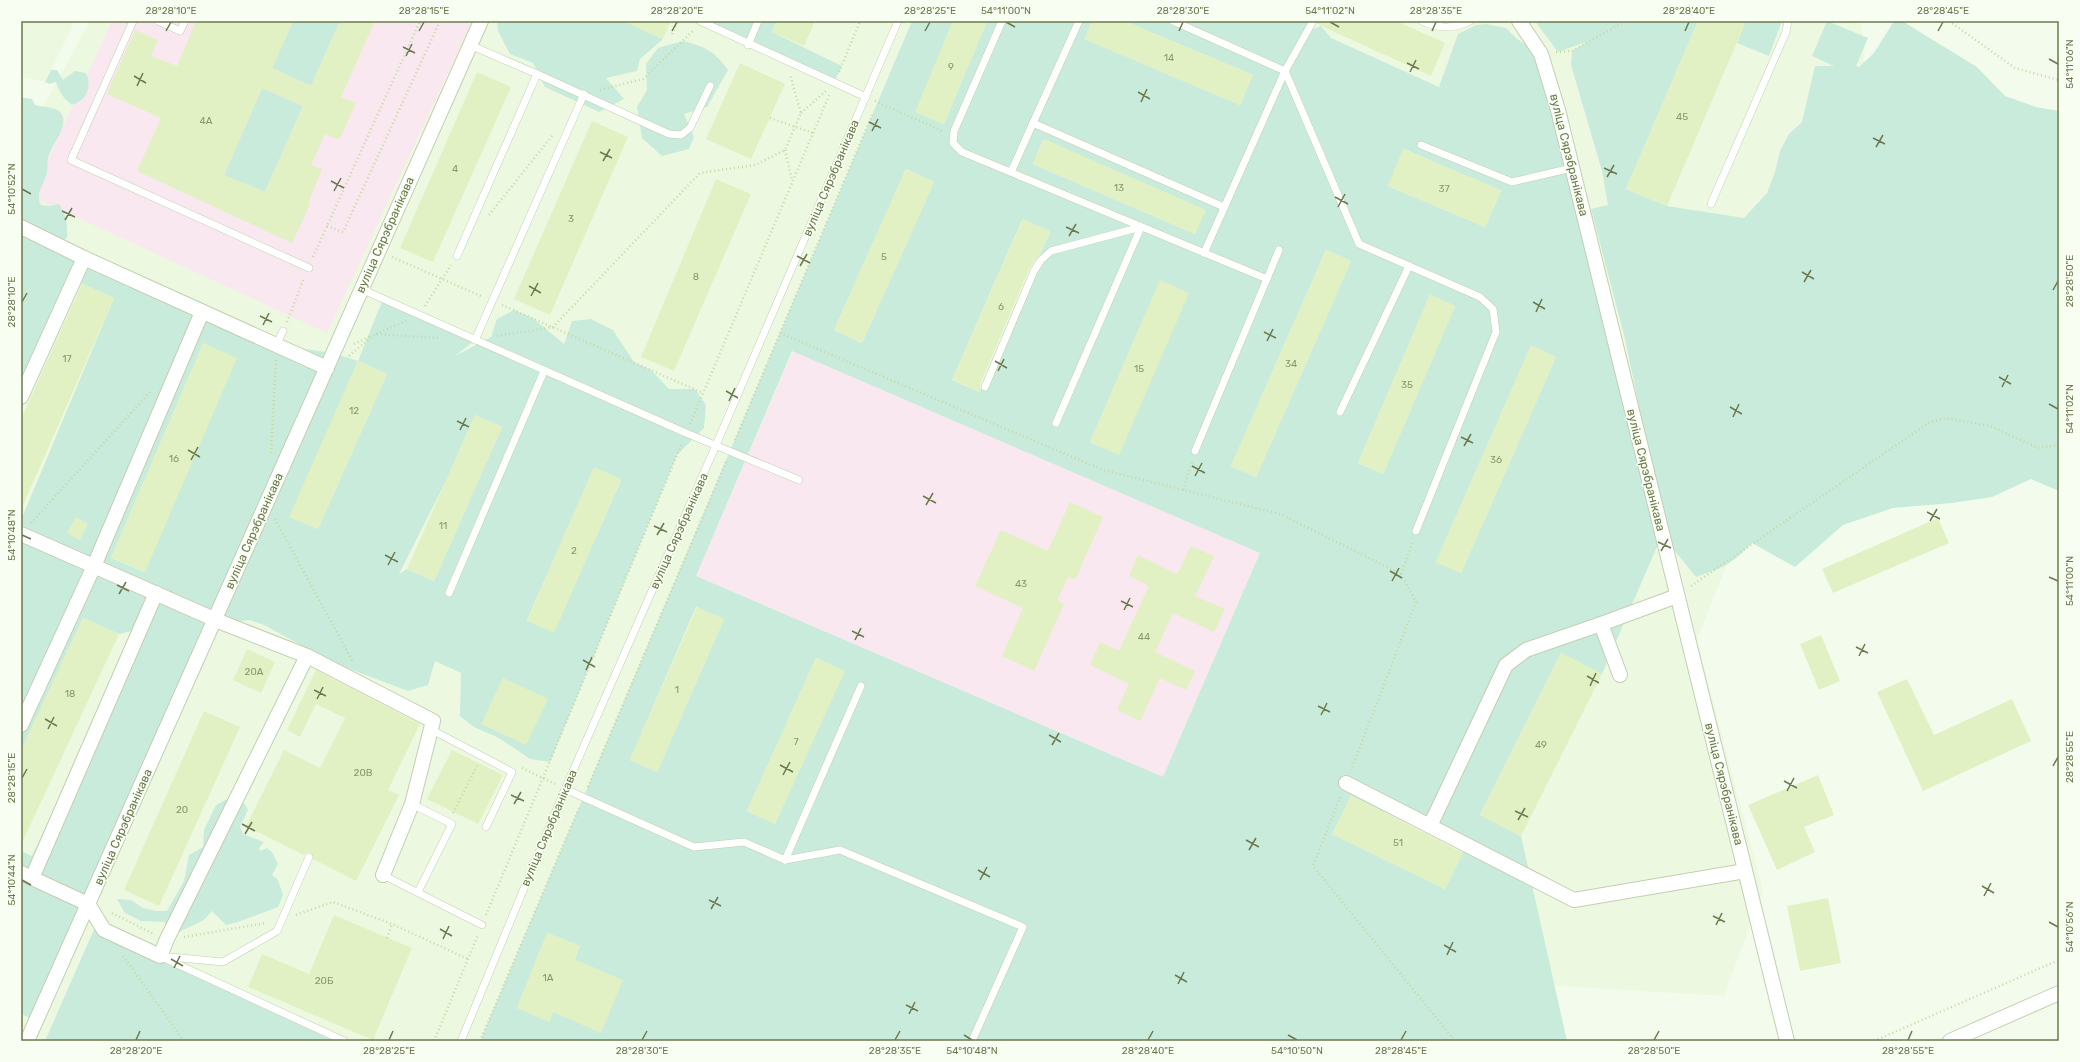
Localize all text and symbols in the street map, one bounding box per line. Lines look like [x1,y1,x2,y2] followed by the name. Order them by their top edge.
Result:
[146,5,196,17] text: 28°28'10"E
[399,5,449,17] text: 28°28'15"E
[651,5,703,17] text: 28°28'20"E
[904,5,956,17] text: 28°28'25"E
[981,5,1031,17] text: 54°11'00"N
[1157,5,1209,17] text: 28°28'30"E
[1305,5,1355,17] text: 54°11'02"N
[1410,5,1462,17] text: 28°28'35"E
[1663,5,1715,17] text: 28°28'40"E
[1917,5,1969,17] text: 28°28'45"E
[2064,39,2076,89] text: 54°11'06"N
[1164,52,1174,64] house number: 14
[948,61,954,73] house number: 9
[1547,92,1591,218] street label: вуліца Сярэбранікава
[1676,111,1688,123] house number: 45
[200,115,213,127] house number: 4А
[800,118,862,238] street label: вуліца Сярэбранікава
[6,163,18,215] text: 54°10'52"N
[452,163,458,175] house number: 4
[353,175,417,295] street label: вуліца Сярэбранікава
[1114,182,1124,194] house number: 13
[1438,183,1450,195] house number: 37
[568,213,574,225] house number: 3
[881,251,887,263] house number: 5
[2064,255,2076,307] text: 28°28'50"E
[693,271,699,283] house number: 8
[6,277,18,327] text: 28°28'10"E
[998,301,1004,313] house number: 6
[62,353,72,365] house number: 17
[1285,358,1297,370] house number: 34
[1134,363,1144,375] house number: 15
[1401,379,1413,391] house number: 35
[2064,384,2076,434] text: 54°11'02"N
[349,405,359,417] house number: 12
[1624,407,1668,533] street label: вуліца Сярэбранікава
[169,453,179,465] house number: 16
[1490,454,1502,466] house number: 36
[222,471,286,591] street label: вуліца Сярэбранікава
[647,471,711,591] street label: вуліца Сярэбранікава
[6,509,18,561] text: 54°10'48"N
[439,520,447,532] house number: 11
[571,545,577,557] house number: 2
[2064,556,2076,606] text: 54°11'00"N
[1015,578,1027,590] house number: 43
[1138,631,1150,643] house number: 44
[245,666,264,678] house number: 20А
[675,684,679,696] house number: 1
[65,688,75,700] house number: 18
[1702,721,1746,847] street label: вуліца Сярэбранікава
[2064,731,2076,783] text: 28°28'55"E
[793,736,799,748] house number: 7
[1535,739,1547,751] house number: 49
[6,753,18,803] text: 28°28'15"E
[91,767,155,887] street label: вуліца Сярэбранікава
[354,767,373,779] house number: 20В
[518,768,580,888] street label: вуліца Сярэбранікава
[176,804,188,816] house number: 20
[1393,837,1403,849] house number: 51
[6,854,18,906] text: 54°10'44"N
[2064,901,2076,953] text: 54°10'56"N
[543,972,554,984] house number: 1А
[315,975,334,987] house number: 20Б
[110,1045,162,1057] text: 28°28'20"E
[363,1045,415,1057] text: 28°28'25"E
[616,1045,668,1057] text: 28°28'30"E
[869,1045,921,1057] text: 28°28'35"E
[946,1045,998,1057] text: 54°10'48"N
[1122,1045,1174,1057] text: 28°28'40"E
[1271,1045,1323,1057] text: 54°10'50"N
[1375,1045,1427,1057] text: 28°28'45"E
[1628,1045,1680,1057] text: 28°28'50"E
[1882,1045,1934,1057] text: 28°28'55"E

